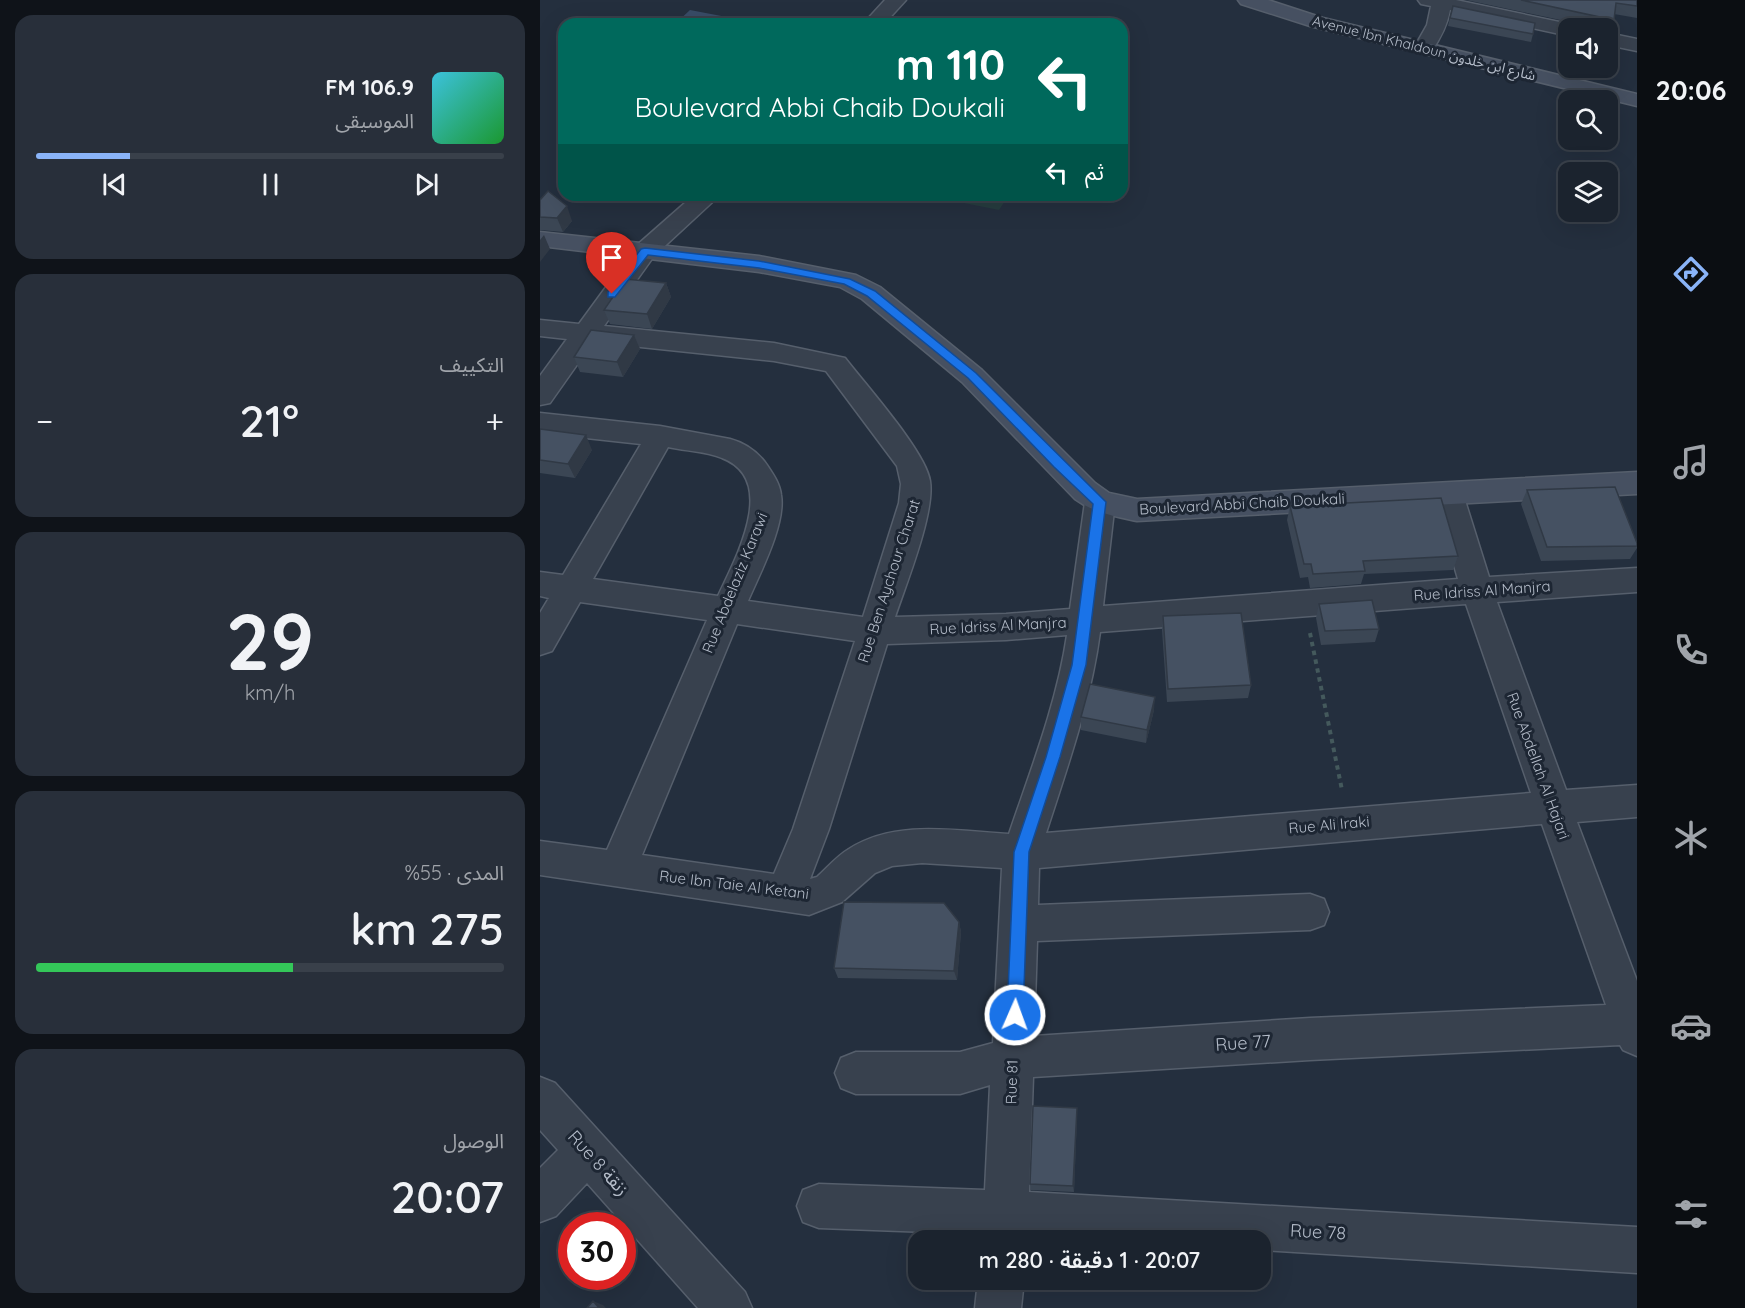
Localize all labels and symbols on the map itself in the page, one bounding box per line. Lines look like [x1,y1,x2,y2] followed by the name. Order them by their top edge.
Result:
[1310,12,1537,86] street label: Avenue Ibn Khaldoun شارع ابن خلدون
[586,232,637,294] pin
[1139,489,1345,518] street label: Boulevard Abbi Chaib Doukali
[853,497,924,665] street label: Rue Ben Aychour Charat
[698,510,771,656] street label: Rue Abdelaziz Karawi
[1413,576,1551,605] street label: Rue Idriss Al Manjra
[929,612,1067,639] street label: Rue Idriss Al Manjra
[1503,690,1574,842] street label: Rue Abdellah Al Hajari
[1288,812,1370,838] street label: Rue Ali Iraki
[658,866,810,903] street label: Rue Ibn Taie Al Ketani
[983,983,1047,1047] position arrow
[1214,1029,1272,1056] street label: Rue 77
[1001,1059,1022,1105] street label: Rue 81
[563,1125,634,1200] street label: Rue 8 زنقة
[558,1212,636,1290] speed limit sign: 30
[1289,1219,1347,1244] street label: Rue 78

